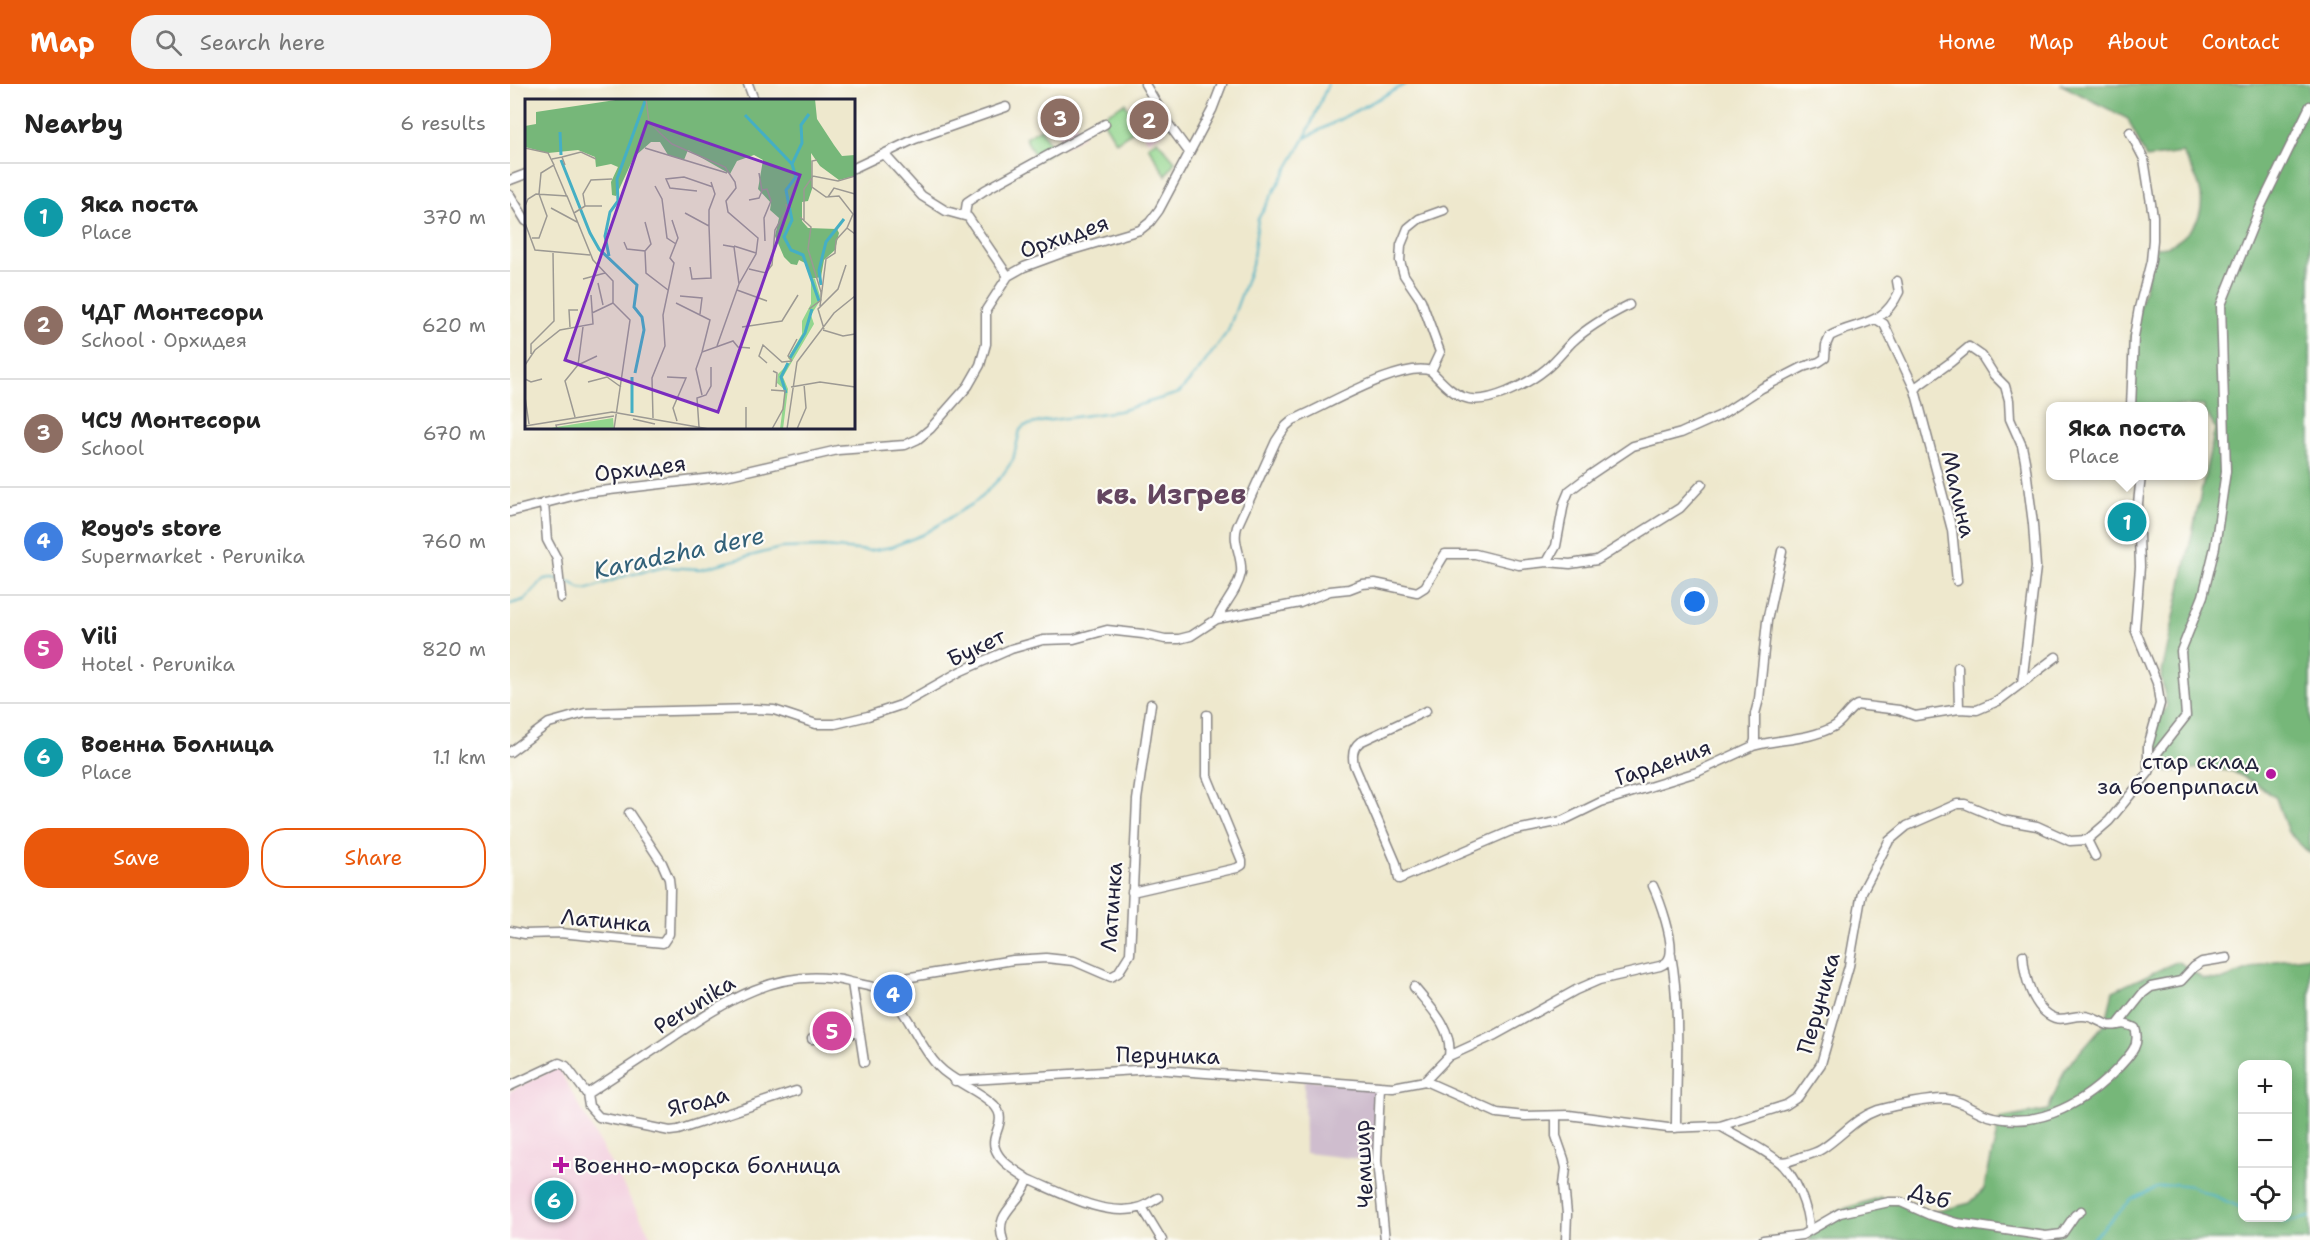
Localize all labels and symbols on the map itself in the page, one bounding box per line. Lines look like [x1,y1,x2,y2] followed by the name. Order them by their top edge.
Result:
[1040,96,1080,141] pin: 3
[1130,98,1168,142] pin: 2
[525,99,855,429] inset map
[1016,208,1112,265] street label: Орхидея
[593,448,688,489] street label: Орхидея
[1934,448,1983,541] street label: Малина
[1096,475,1246,513] district label: кв. Изгрев
[2108,500,2146,544] pin: 1
[591,519,767,587] water label: Karadzha dere
[1680,587,1709,616] your location
[942,621,1011,674] street label: Букет
[1611,733,1715,792] street label: Гардения
[2097,747,2259,801] place label: стар склад за боеприпаси
[2264,767,2278,781] marker: стар склад за боеприпаси
[1094,861,1129,953] street label: Латинка
[560,902,653,939] street label: Латинка
[1790,949,1847,1057] street label: Перуника
[648,968,741,1041] street label: Perunika
[874,972,913,1016] pin: 4
[812,1008,852,1054] pin: 5
[1116,1040,1221,1071] street label: Перуника
[664,1079,732,1124] street label: Ягода
[1347,1119,1380,1209] street label: Чемшир
[574,1151,840,1180] place label: Военно-морска болница
[552,1156,570,1174] marker: Военно-морска болница
[1906,1175,1954,1216] street label: Дъб
[534,1178,573,1222] pin: 6

